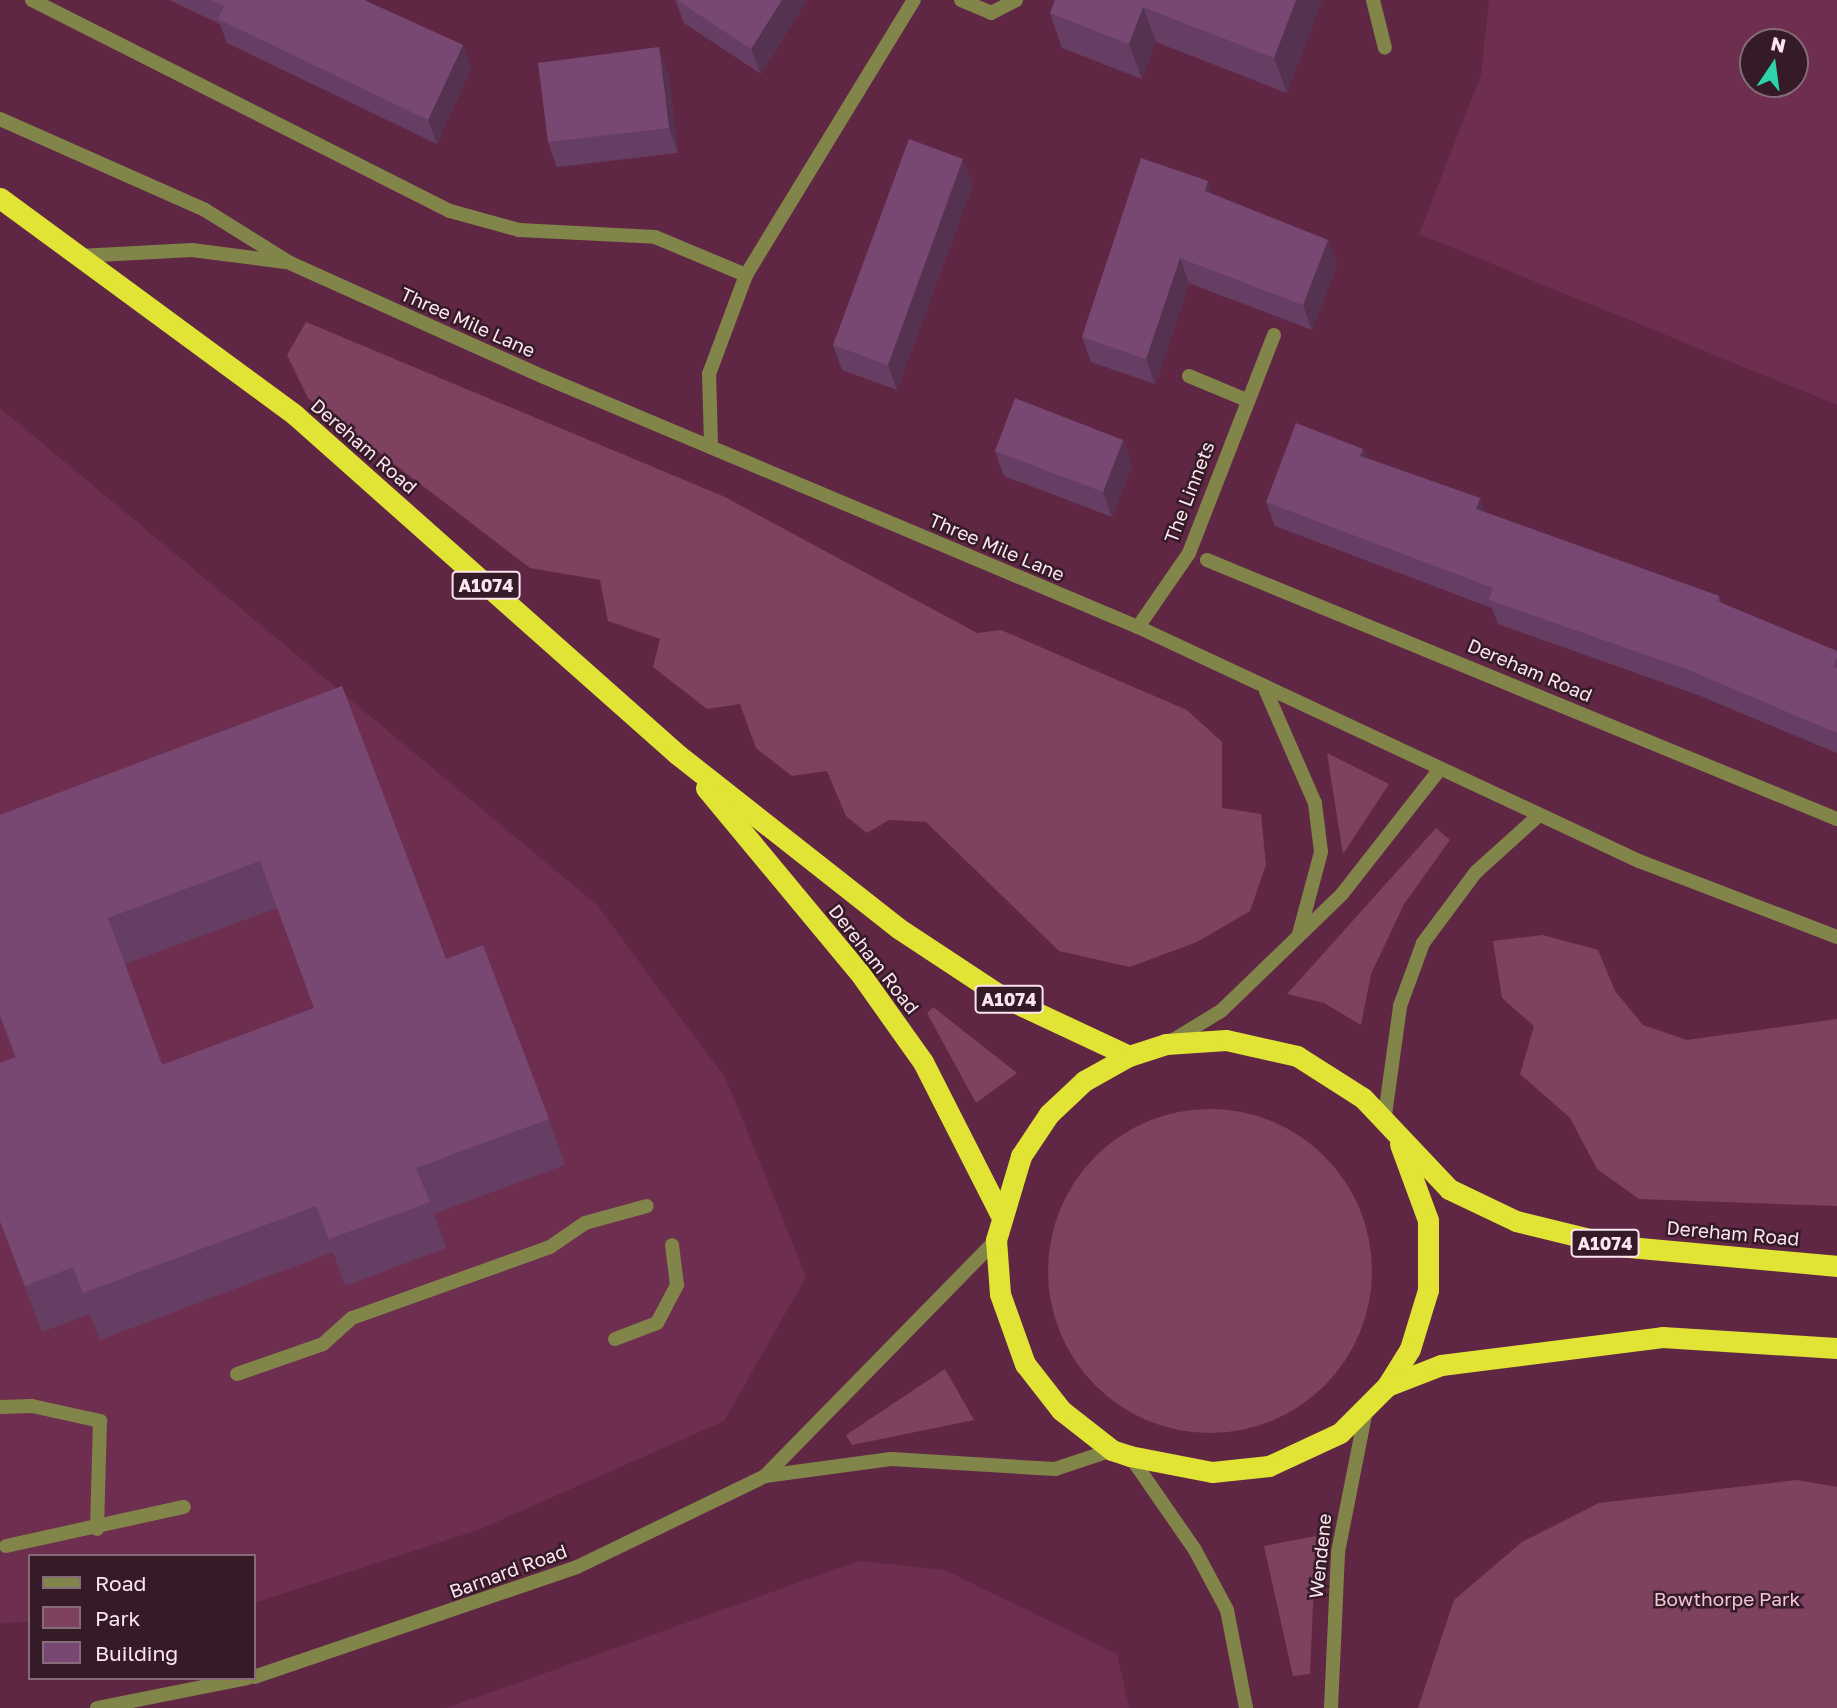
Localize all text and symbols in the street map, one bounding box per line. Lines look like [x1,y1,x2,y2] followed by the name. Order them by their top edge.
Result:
[1739,28,1809,98] north arrow
[1769,31,1788,57] text: N
[397,282,539,362] street label: Three Mile Lane
[306,394,422,498] street label: Dereham Road
[1159,438,1219,546] street label: The Linnets
[926,508,1068,586] street label: Three Mile Lane
[451,570,521,600] road number: A1074
[1464,634,1596,706] street label: Dereham Road
[824,900,924,1018] street label: Dereham Road
[974,984,1044,1014] road number: A1074
[1666,1216,1800,1250] street label: Dereham Road
[1570,1228,1640,1258] road number: A1074
[1304,1512,1336,1600] street label: Wendene
[446,1539,570,1603] street label: Barnard Road
[28,1554,256,1680] legend
[95,1570,146,1596] text: Road
[1654,1588,1800,1610] park label: Bowthorpe Park
[95,1605,140,1631] text: Park
[95,1640,178,1666] text: Building

